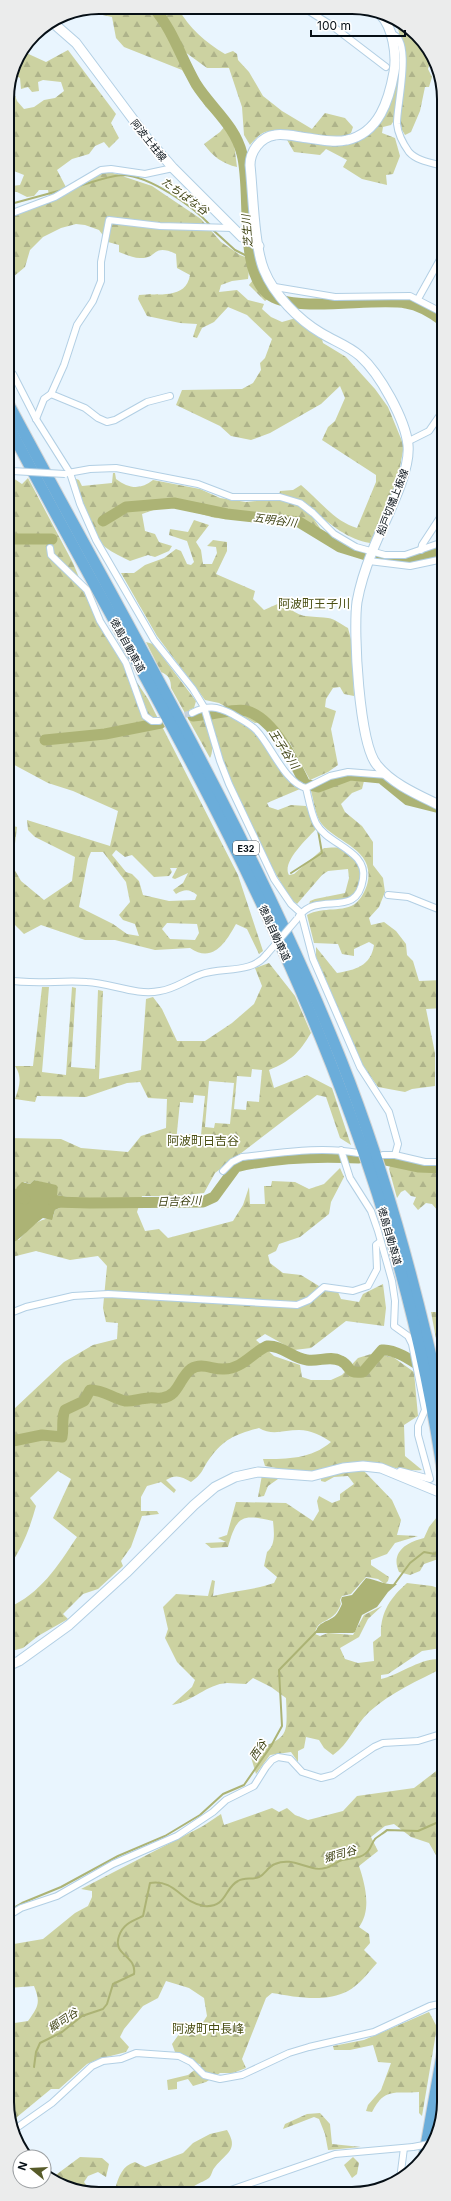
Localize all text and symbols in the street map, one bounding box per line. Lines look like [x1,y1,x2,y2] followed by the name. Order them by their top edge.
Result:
[311,12,405,38] scale bar
[317,18,351,33] text: 100 m
[129,117,169,163] street label: 阿波土柱線
[159,174,212,218] water label: たちばな谷
[239,213,255,248] water label: 芝生川
[374,467,410,537] street label: 船戸切幡上板線
[252,510,299,530] water label: 五明谷川
[278,596,350,611] district label: 阿波町王子川
[108,616,148,674] street label: 徳島自動車道
[266,727,302,772] water label: 王子谷川
[233,841,259,855] road number: E32
[257,903,293,963] street label: 徳島自動車道
[167,1133,239,1148] district label: 阿波町日吉谷
[157,1193,202,1209] water label: 日吉谷川
[376,1206,404,1266] street label: 徳島自動車道
[246,1736,271,1763] water label: 西谷
[322,1842,359,1865] water label: 郷司谷
[45,2004,81,2035] water label: 郷司谷
[172,2021,244,2036] district label: 阿波町中長峰
[12,2149,52,2189] north arrow
[15,2160,30,2172] text: N

